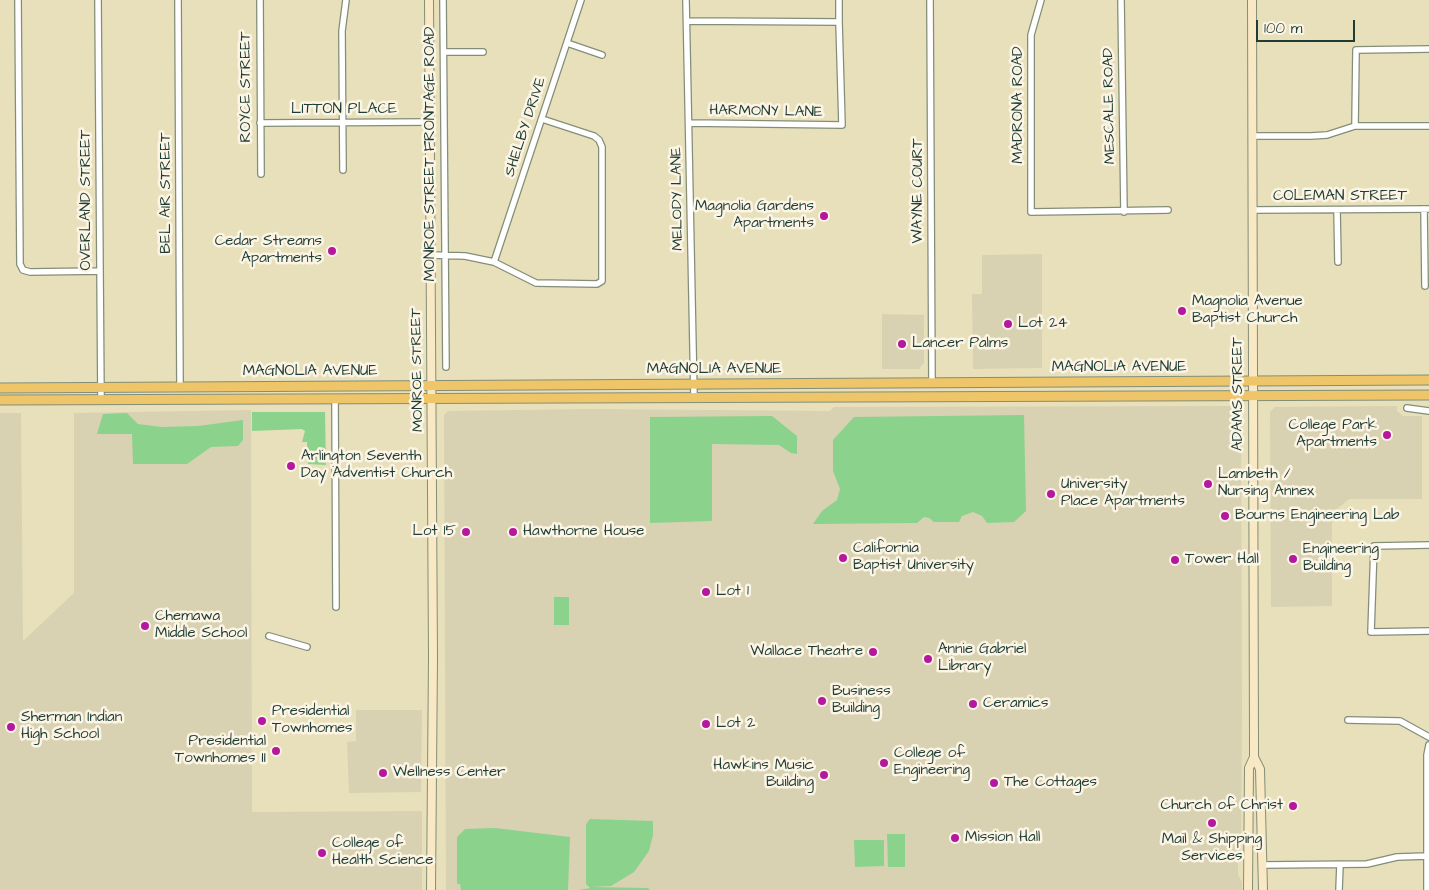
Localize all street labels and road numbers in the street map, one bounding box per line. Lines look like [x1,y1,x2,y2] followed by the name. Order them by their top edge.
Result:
[422,26,440,282] street label: MONROE STREET FRONTAGE ROAD
[238,31,256,143] street label: ROYCE STREET
[1010,46,1028,164] street label: MADRONA ROAD
[1100,48,1120,164] street label: MESCALE ROAD
[501,75,551,179] street label: SHELBY DRIVE
[291,101,397,119] street label: LITTON PLACE
[709,102,823,122] street label: HARMONY LANE
[78,130,96,270] street label: OVERLAND STREET
[158,132,176,254] street label: BEL AIR STREET
[910,138,928,244] street label: WAYNE COURT
[668,147,688,251] street label: MELODY LANE
[1273,188,1407,206] street label: COLEMAN STREET
[408,308,428,432] street label: MONROE STREET
[1230,337,1248,451] street label: ADAMS STREET
[1052,359,1186,377] street label: MAGNOLIA AVENUE
[647,361,781,379] street label: MAGNOLIA AVENUE
[243,363,377,381] street label: MAGNOLIA AVENUE

